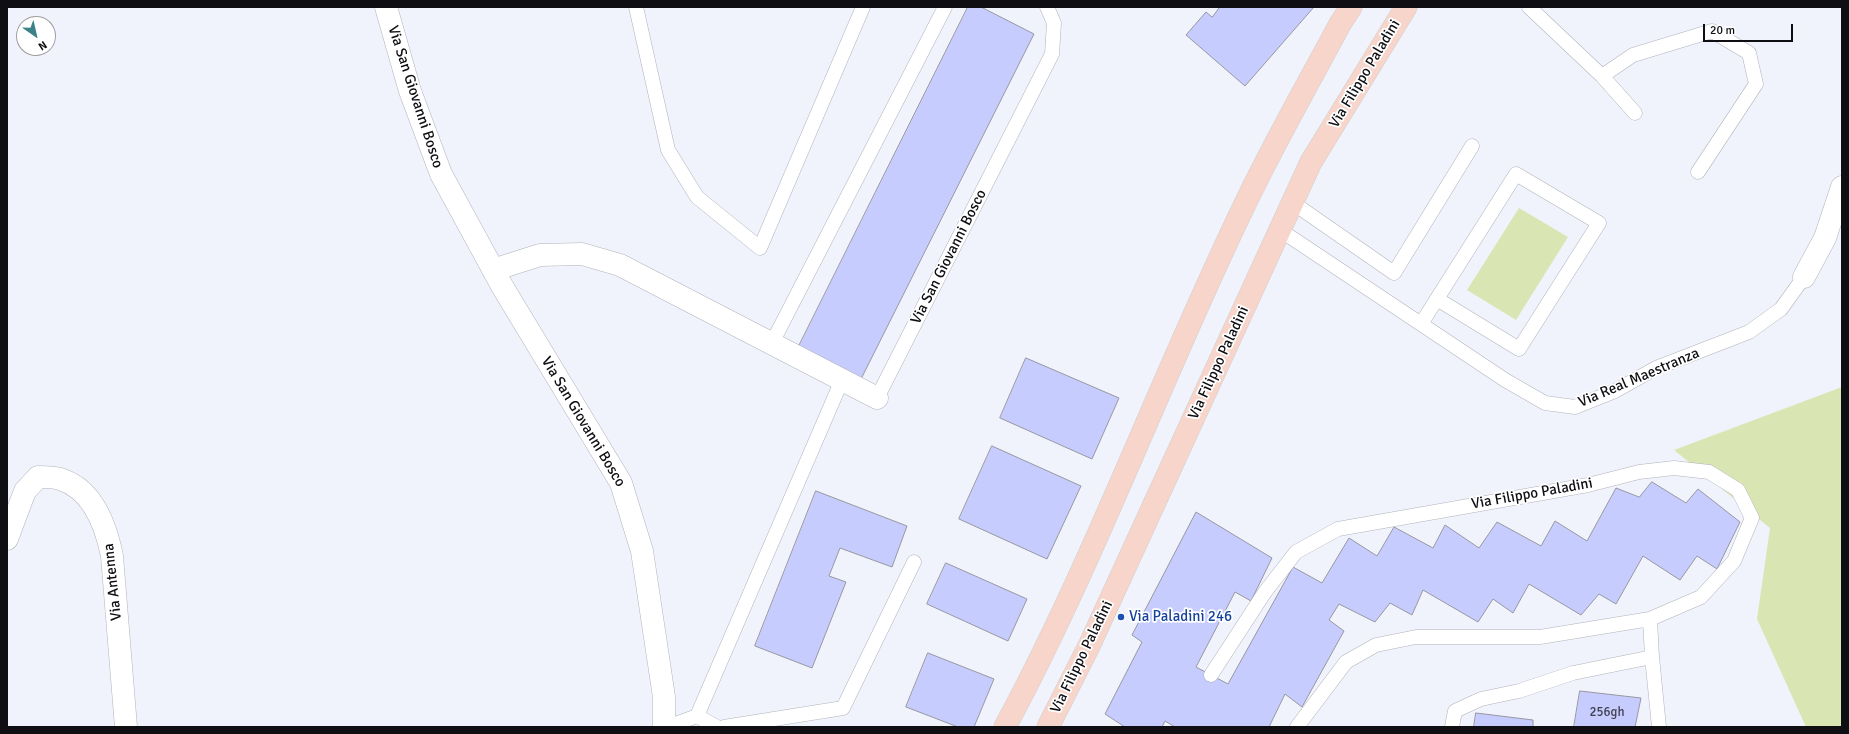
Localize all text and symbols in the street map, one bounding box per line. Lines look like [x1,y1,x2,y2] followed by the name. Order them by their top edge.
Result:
[16,16,56,56] north arrow
[1705,16,1795,42] scale bar
[1326,17,1404,131] street label: Via Filippo Paladini
[383,23,447,171] street label: Via San Giovanni Bosco
[1710,23,1735,38] text: 20 m
[36,38,49,53] text: N
[907,187,991,327] street label: Via San Giovanni Bosco
[1185,304,1253,422] street label: Via Filippo Paladini
[1576,344,1702,412] street label: Via Real Maestranza
[537,354,629,490] street label: Via San Giovanni Bosco
[1470,474,1594,514] street label: Via Filippo Paladini
[100,543,126,621] street label: Via Antenna
[1047,598,1117,716] street label: Via Filippo Paladini
[1129,608,1232,626] place label: Via Paladini 246
[1116,612,1126,622] marker: Via Paladini 246
[1589,705,1625,721] house number: 256gh

